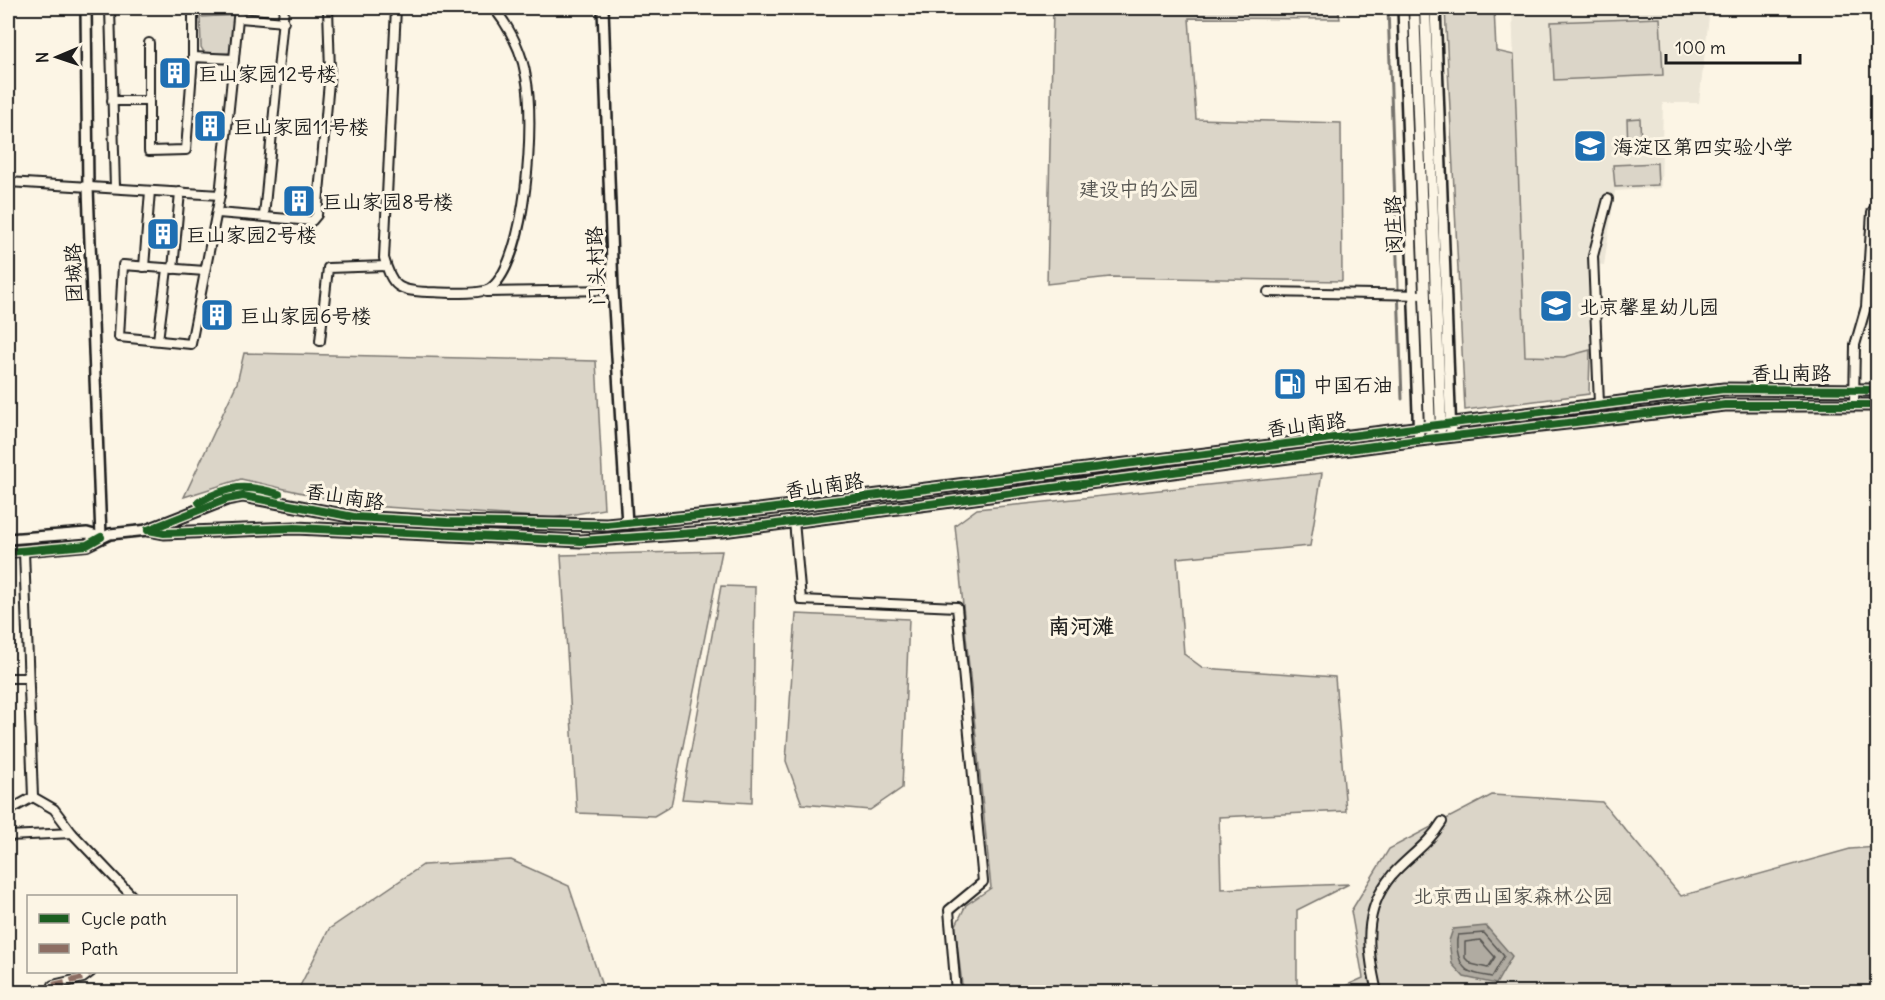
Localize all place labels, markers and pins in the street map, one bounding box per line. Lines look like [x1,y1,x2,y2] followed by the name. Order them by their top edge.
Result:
[157,55,193,91] building icon: 巨山家园12号楼
[198,61,337,86] place label: 巨山家园12号楼
[192,108,228,144] building icon: 巨山家园11号楼
[233,114,369,139] place label: 巨山家园11号楼
[1572,128,1608,164] school or university icon: 海淀区第四实验小学
[1613,134,1793,159] place label: 海淀区第四实验小学
[281,183,317,219] building icon: 巨山家园8号楼
[322,189,454,214] place label: 巨山家园8号楼
[145,216,181,252] building icon: 巨山家园2号楼
[186,222,317,247] place label: 巨山家园2号楼
[1538,288,1574,324] school or university icon: 北京馨星幼儿园
[1579,294,1719,319] place label: 北京馨星幼儿园
[199,297,235,333] building icon: 巨山家园6号楼
[240,303,372,328] place label: 巨山家园6号楼
[1272,366,1308,402] fuel station icon: 中国石油
[1313,372,1393,397] place label: 中国石油

